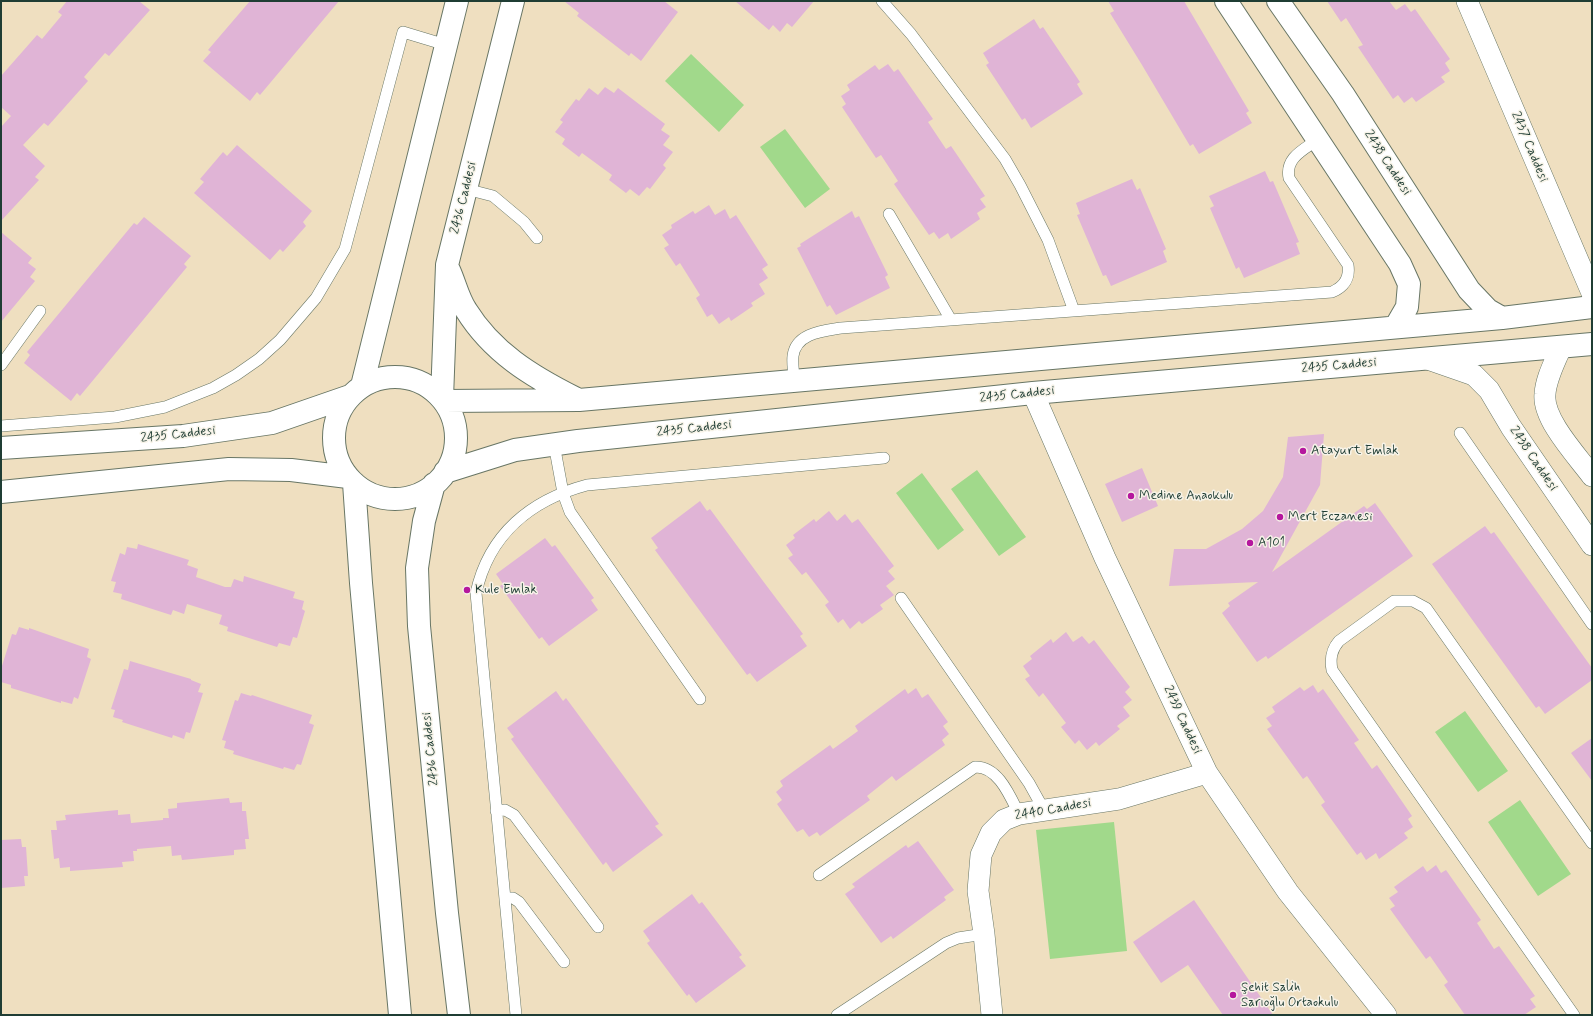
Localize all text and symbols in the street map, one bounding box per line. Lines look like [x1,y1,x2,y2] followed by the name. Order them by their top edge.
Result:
[1507,109,1551,185] street label: 2437 Caddesi
[1360,127,1414,199] street label: 2438 Caddesi
[447,160,481,236] street label: 2436 Caddesi
[1301,355,1377,377] street label: 2435 Caddesi
[979,383,1055,407] street label: 2435 Caddesi
[656,417,732,441] street label: 2435 Caddesi
[140,423,216,447] street label: 2435 Caddesi
[1506,424,1560,494] street label: 2438 Caddesi
[1311,443,1399,459] place label: Atayurt Emlak
[1298,446,1308,456] marker: Atayurt Emlak
[1139,488,1233,504] place label: Medine Anaokulu
[1126,491,1136,501] marker: Medine Anaokulu
[1288,509,1372,525] place label: Mert Eczanesi
[1275,512,1285,522] marker: Mert Eczanesi
[1258,535,1285,551] place label: A101
[1245,538,1255,548] marker: A101
[475,582,537,598] place label: Kule Emlak
[462,585,472,595] marker: Kule Emlak
[1159,683,1205,757] street label: 2439 Caddesi
[419,711,443,787] street label: 2436 Caddesi
[1014,796,1092,824] street label: 2440 Caddesi
[1241,980,1338,1011] place label: Şehit Salih Sarıoğlu Ortaokulu
[1228,990,1238,1000] marker: Şehit Salih Sarıoğlu Ortaokulu

